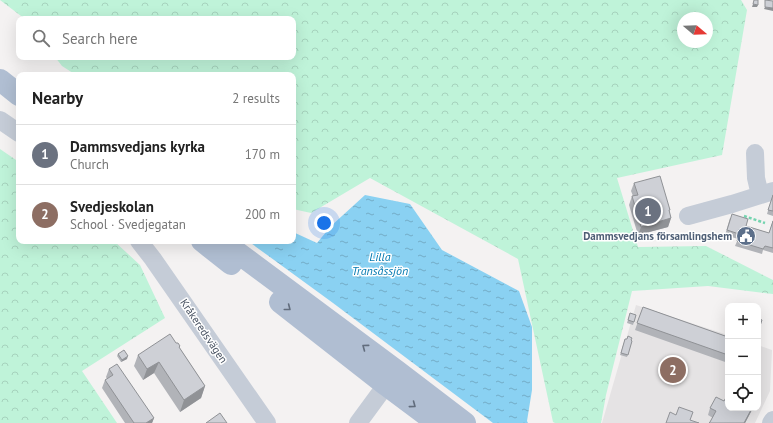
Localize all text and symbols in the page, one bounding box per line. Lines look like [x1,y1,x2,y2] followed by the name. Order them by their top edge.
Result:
[677,12,713,48] north arrow
[16,16,296,60] search box
[30,27,52,49] icon: search
[62,29,138,48] text: Search here
[32,87,83,109] text: Nearby
[232,90,280,107] text: 2 results
[70,137,205,156] text: Dammsvedjans kyrka
[41,146,49,163] text: 1
[245,146,280,163] text: 170 m
[70,156,109,173] text: Church
[635,196,661,226] pin: 1
[70,197,154,216] text: Svedjeskolan
[41,206,49,223] text: 2
[245,206,280,223] text: 200 m
[314,213,334,233] your location
[70,216,186,233] text: School · Svedjegatan
[735,225,757,247] public building icon: Dammsvedjans församlingshem
[583,229,732,243] place label: Dammsvedjans församlingshem
[352,249,408,278] water label: Lilla Transåssjön
[177,296,231,366] street label: Kråkeredsvägen
[725,303,761,411] map controls
[725,303,761,339] button: +
[283,304,290,311] one-way arrow
[725,339,761,375] button: −
[363,345,370,352] one-way arrow
[660,355,686,385] pin: 2
[725,375,761,411] button: locate
[408,400,415,407] one-way arrow

